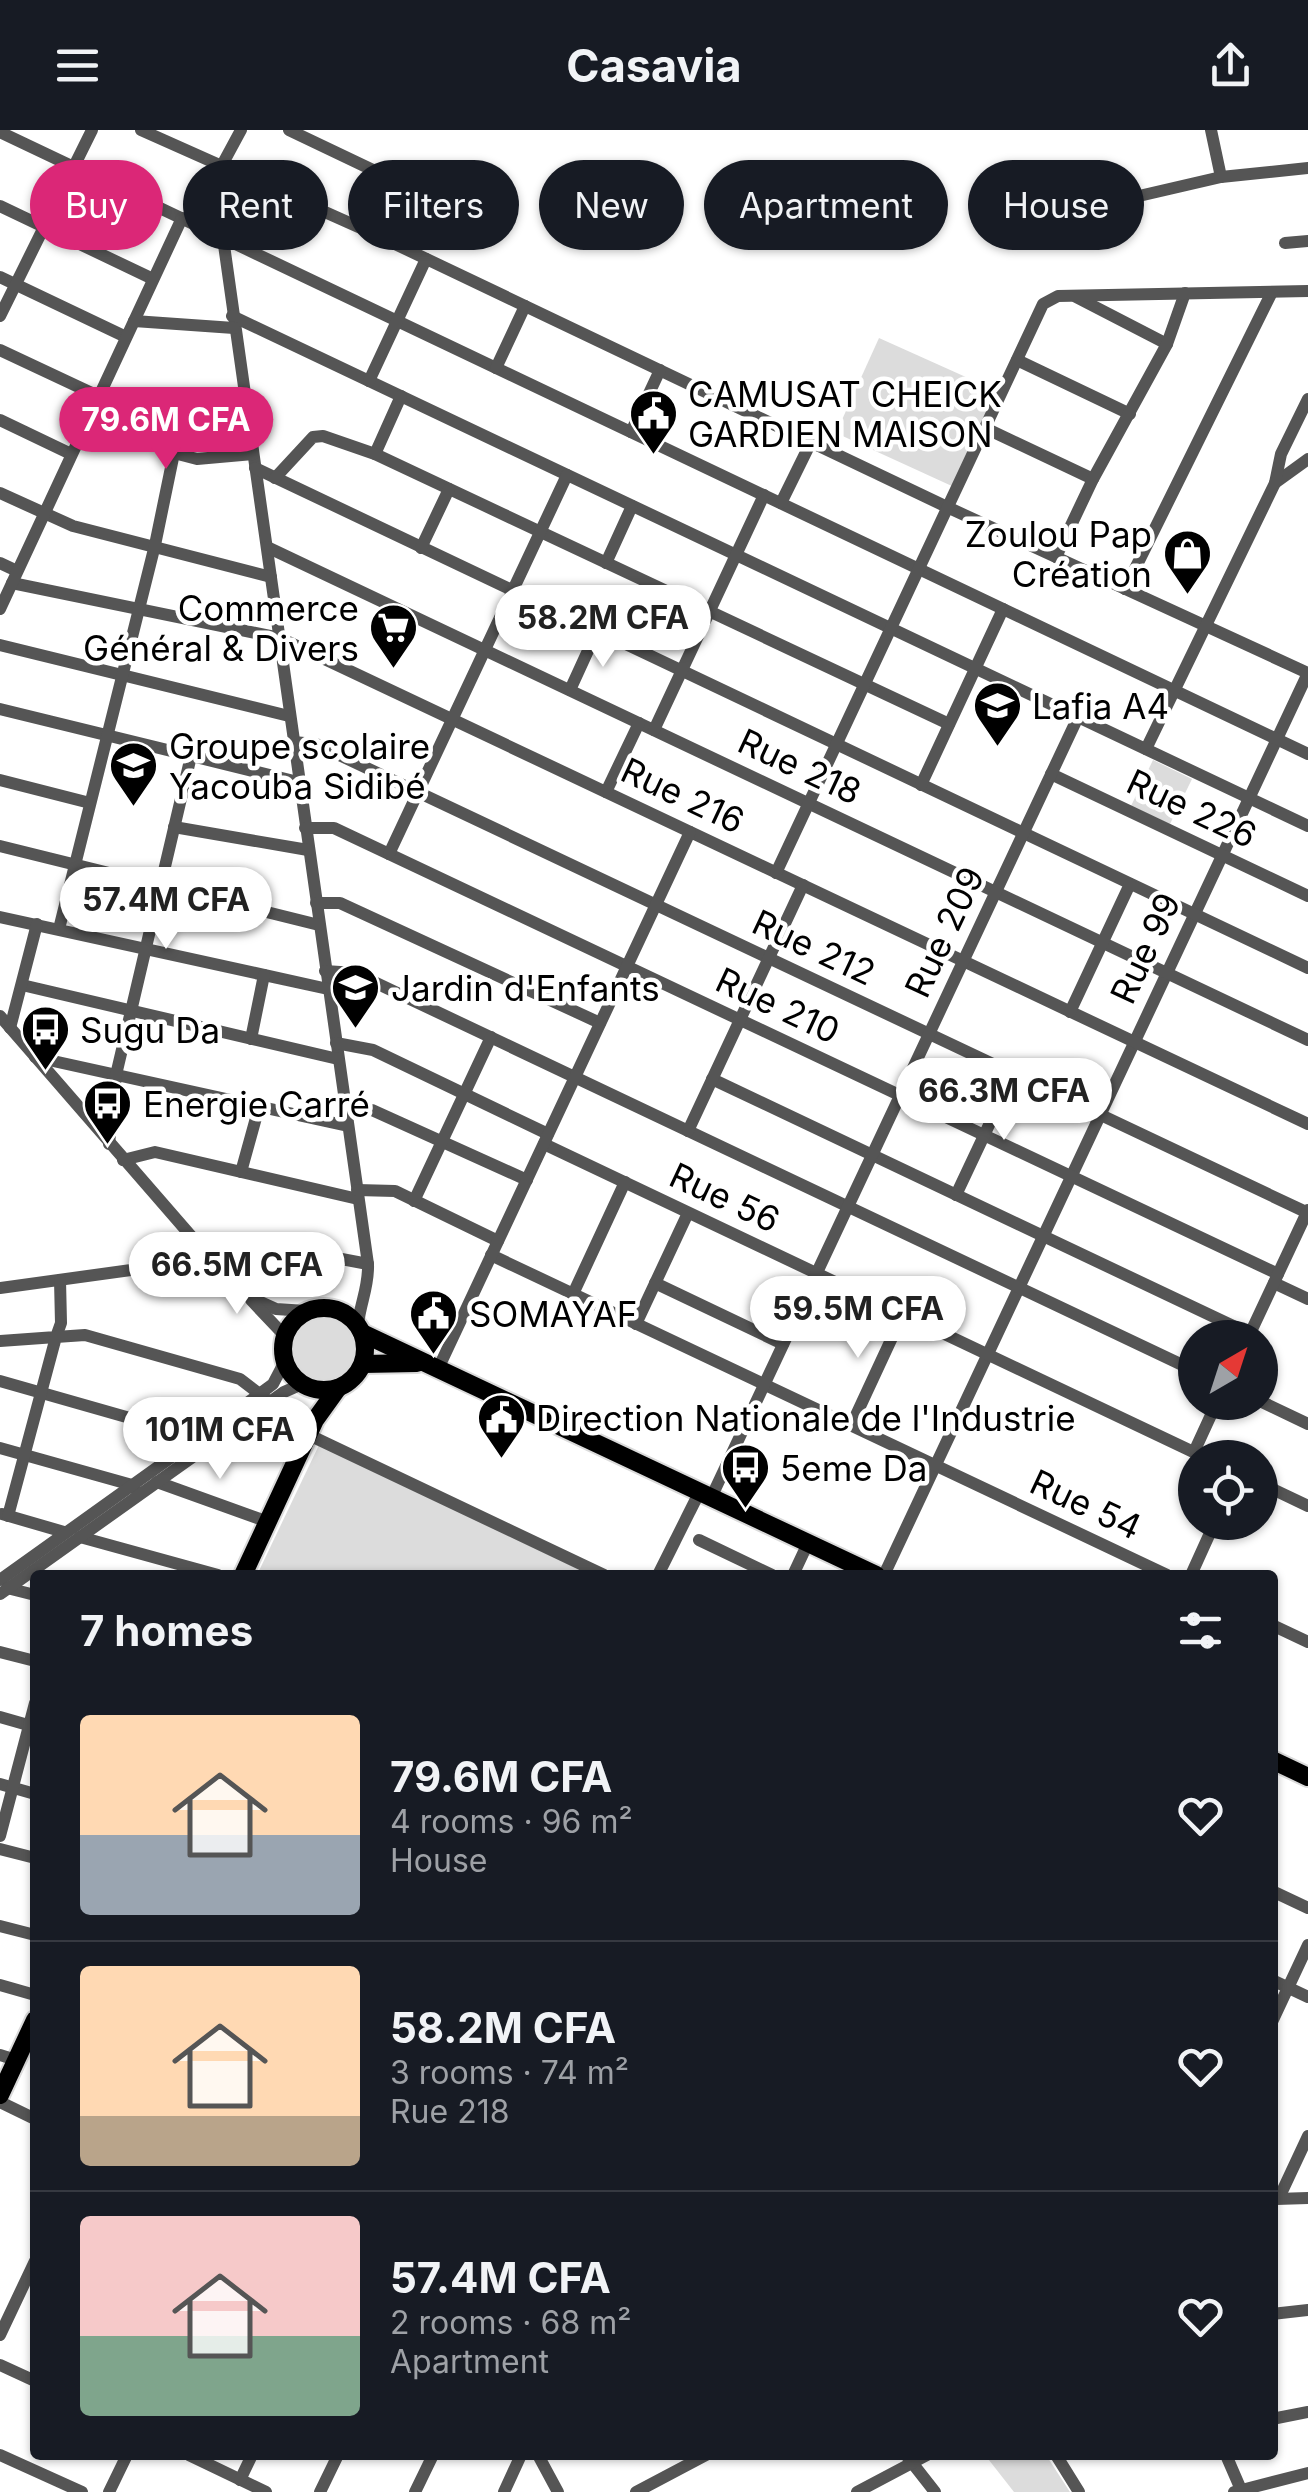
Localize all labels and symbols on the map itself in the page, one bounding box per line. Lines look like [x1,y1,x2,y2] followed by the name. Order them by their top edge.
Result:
[688,373,1002,455] place label: CAMUSAT CHEICK GARDIEN MAISON
[52,387,280,472] pin: 79.6M CFA
[627,388,679,456] public building icon: CAMUSAT CHEICK GARDIEN MAISON
[965,513,1152,595] place label: Zoulou Pap Création
[1161,528,1213,596] shop icon: Zoulou Pap Création
[489,585,717,670] pin: 58.2M CFA
[83,587,359,669] place label: Commerce Général & Divers
[368,602,420,670] supermarket icon: Commerce Général & Divers
[971,680,1023,748] school or university icon: Lafia A4
[1032,685,1169,727] place label: Lafia A4
[732,719,868,813] street label: Rue 218
[169,725,430,807] place label: Groupe scolaire Yacouba Sidibé
[108,740,160,808] school or university icon: Groupe scolaire Yacouba Sidibé
[615,748,751,842] street label: Rue 216
[1121,760,1263,856] street label: Rue 226
[896,860,992,1004] street label: Rue 209
[52,867,280,952] pin: 57.4M CFA
[1101,886,1189,1010] street label: Rue 99
[746,900,882,994] street label: Rue 212
[710,958,846,1052] street label: Rue 210
[330,962,382,1030] school or university icon: Jardin d'Enfants
[391,967,660,1009] place label: Jardin d'Enfants
[19,1004,71,1072] bus stop icon: Sugu Da
[80,1009,220,1051] place label: Sugu Da
[890,1058,1118,1143] pin: 66.3M CFA
[82,1078,134,1146] bus stop icon: Energie Carré
[143,1083,370,1125] place label: Energie Carré
[663,1153,787,1241] street label: Rue 56
[123,1232,351,1317] pin: 66.5M CFA
[744,1276,972,1361] pin: 59.5M CFA
[408,1288,460,1356] public building icon: SOMAYAF
[469,1293,637,1335] place label: SOMAYAF
[1178,1320,1278,1420] north arrow
[475,1392,527,1460] public building icon: Direction Nationale de l'Industrie
[117,1397,323,1482] pin: 101M CFA
[536,1397,1076,1439] place label: Direction Nationale de l'Industrie
[719,1442,771,1510] bus stop icon: 5eme Da
[780,1447,928,1489] place label: 5eme Da
[1024,1460,1148,1548] street label: Rue 54

